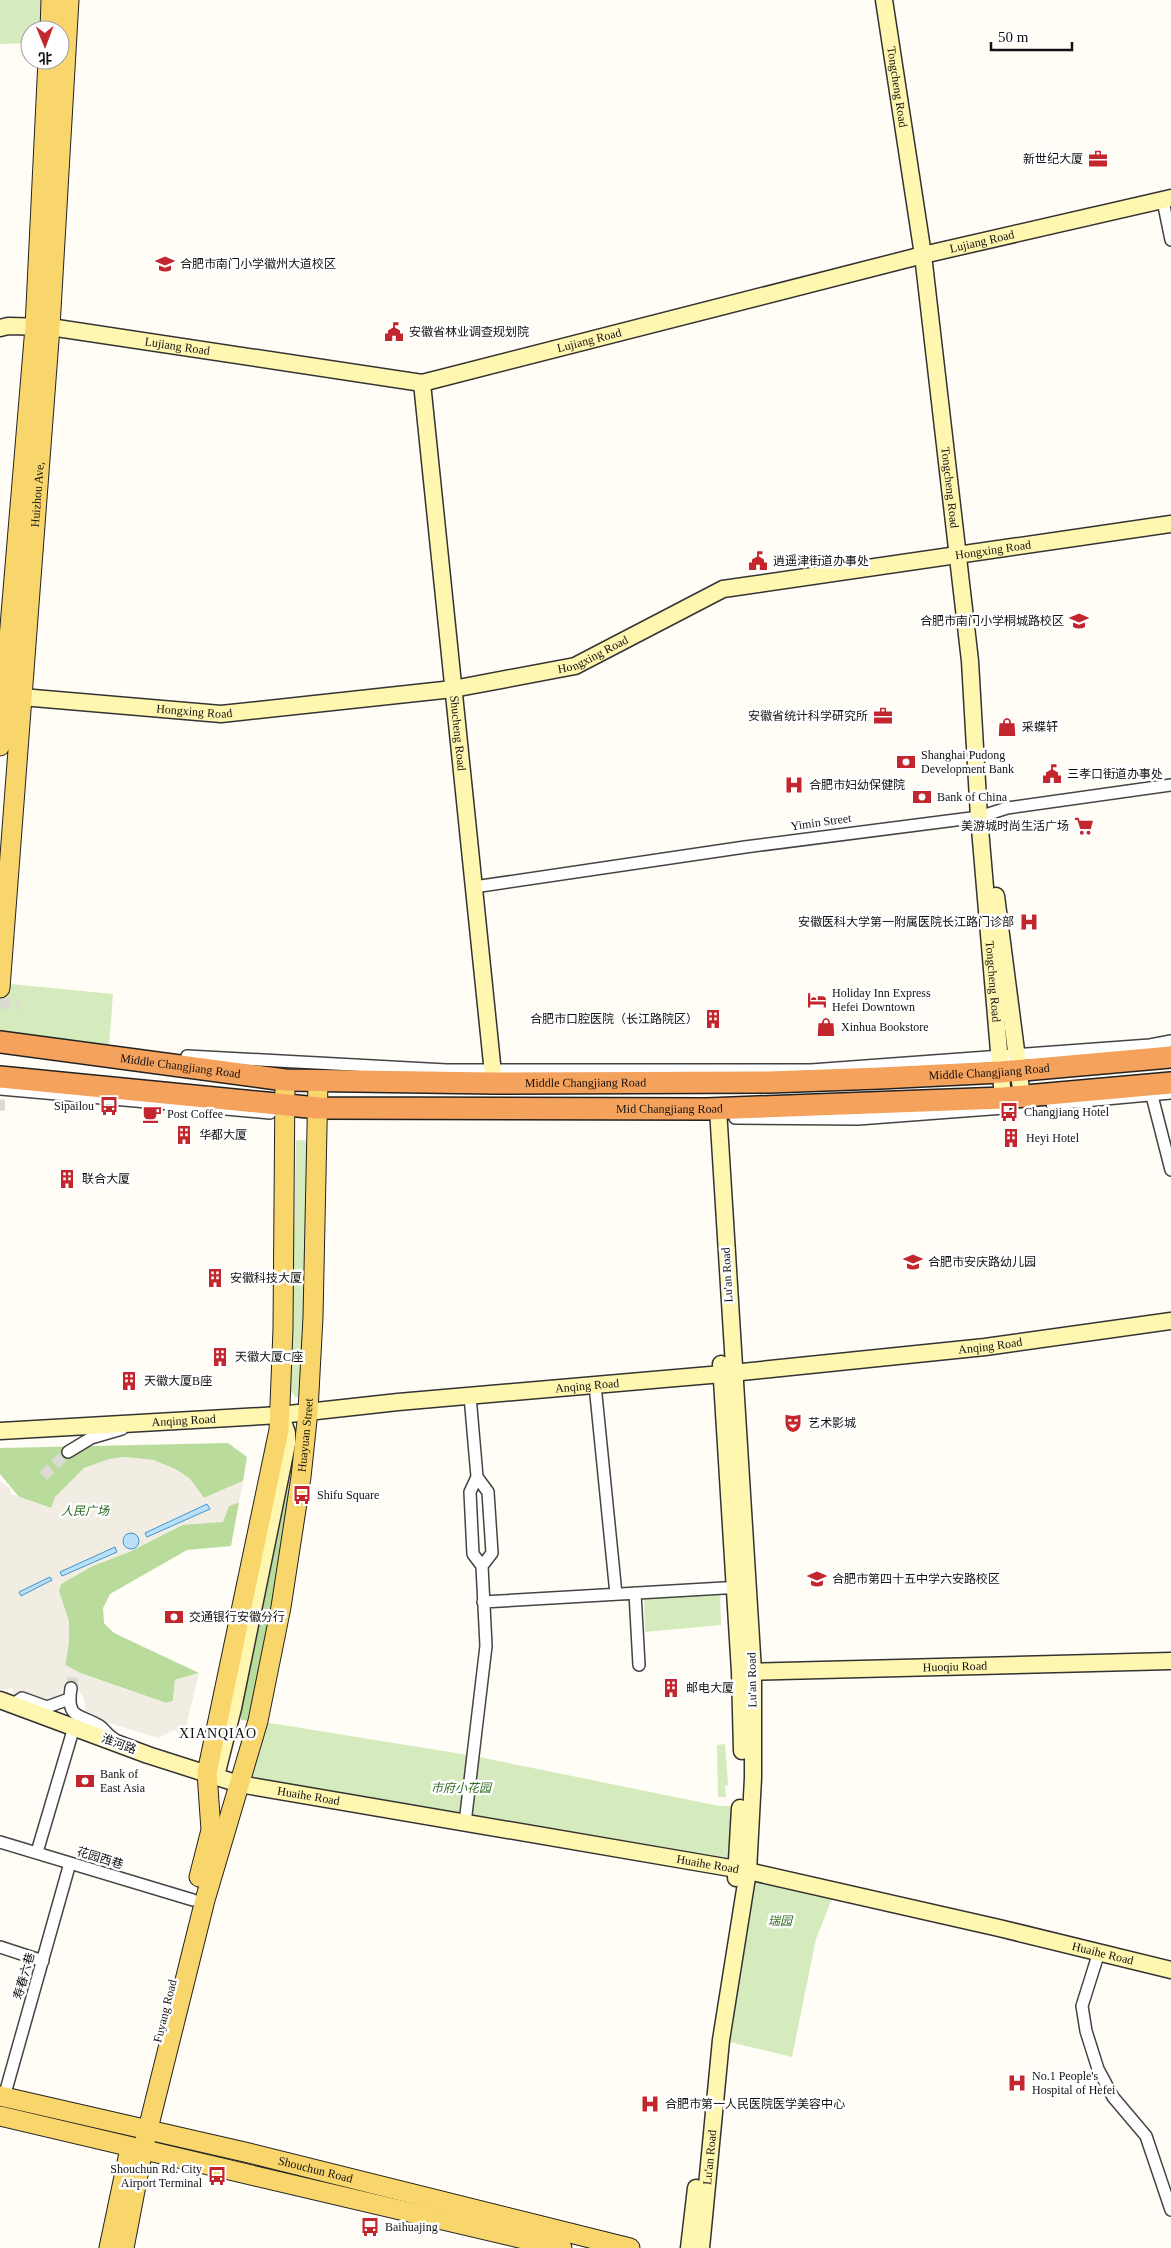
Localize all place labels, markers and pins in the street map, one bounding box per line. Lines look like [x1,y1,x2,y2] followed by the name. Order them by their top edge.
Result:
[1087,148,1109,170] office icon: 新世纪大厦
[1023,152,1083,166] place label: 新世纪大厦
[154,253,176,275] school or university icon: 合肥市南门小学徽州大道校区
[180,257,336,271] place label: 合肥市南门小学徽州大道校区
[383,321,405,343] public building icon: 安徽省林业调查规划院
[409,325,529,339] place label: 安徽省林业调查规划院
[747,550,769,572] public building icon: 逍遥津街道办事处
[773,554,869,568] place label: 逍遥津街道办事处
[1068,610,1090,632] school or university icon: 合肥市南门小学桐城路校区
[920,614,1064,628] place label: 合肥市南门小学桐城路校区
[872,705,894,727] office icon: 安徽省统计科学研究所
[748,709,868,723] place label: 安徽省统计科学研究所
[996,716,1018,738] shop icon: 采蝶轩
[1022,720,1058,734] place label: 采蝶轩
[921,748,1014,776] place label: Shanghai Pudong Development Bank
[895,751,917,773] bank icon: Shanghai Pudong Development Bank
[1041,763,1063,785] public building icon: 三孝口街道办事处
[1067,767,1163,781] place label: 三孝口街道办事处
[783,774,805,796] hospital icon: 合肥市妇幼保健院
[809,778,905,792] place label: 合肥市妇幼保健院
[911,786,933,808] bank icon: Bank of China
[937,790,1008,804] place label: Bank of China
[1073,815,1095,837] supermarket icon: 美游城时尚生活广场
[961,819,1069,833] place label: 美游城时尚生活广场
[1018,911,1040,933] hospital icon: 安徽医科大学第一附属医院长江路门诊部
[798,915,1014,929] place label: 安徽医科大学第一附属医院长江路门诊部
[832,986,931,1014] place label: Holiday Inn Express Hefei Downtown
[806,989,828,1011] hotel icon: Holiday Inn Express Hefei Downtown
[702,1008,724,1030] building icon: 合肥市口腔医院（长江路院区）
[530,1012,698,1026] place label: 合肥市口腔医院（长江路院区）
[815,1016,837,1038] shop icon: Xinhua Bookstore
[841,1020,929,1034] place label: Xinhua Bookstore
[98,1095,120,1117] bus stop icon: Sipailou
[54,1099,94,1113] place label: Sipailou
[998,1101,1020,1123] bus stop icon: Changjiang Hotel
[141,1103,163,1125] cafe icon: Post Coffee
[1024,1105,1110,1119] place label: Changjiang Hotel
[167,1107,223,1121] place label: Post Coffee
[173,1124,195,1146] building icon: 华都大厦
[1000,1127,1022,1149] building icon: Heyi Hotel
[199,1128,247,1142] place label: 华都大厦
[1026,1131,1080,1145] place label: Heyi Hotel
[56,1168,78,1190] building icon: 联合大厦
[82,1172,130,1186] place label: 联合大厦
[902,1251,924,1273] school or university icon: 合肥市安庆路幼儿园
[928,1255,1036,1269] place label: 合肥市安庆路幼儿园
[204,1267,226,1289] building icon: 安徽科技大厦
[230,1271,302,1285] place label: 安徽科技大厦
[209,1346,231,1368] building icon: 天徽大厦C座
[235,1350,303,1364] place label: 天徽大厦C座
[118,1370,140,1392] building icon: 天徽大厦B座
[144,1374,212,1388] place label: 天徽大厦B座
[782,1412,804,1434] theatre icon: 艺术影城
[808,1416,856,1430] place label: 艺术影城
[291,1484,313,1506] bus stop icon: Shifu Square
[317,1488,379,1502] place label: Shifu Square
[806,1568,828,1590] school or university icon: 合肥市第四十五中学六安路校区
[832,1572,1000,1586] place label: 合肥市第四十五中学六安路校区
[163,1606,185,1628] bank icon: 交通银行安徽分行
[189,1610,285,1624] place label: 交通银行安徽分行
[660,1677,682,1699] building icon: 邮电大厦
[686,1681,734,1695] place label: 邮电大厦
[100,1767,146,1795] place label: Bank of East Asia
[74,1770,96,1792] bank icon: Bank of East Asia
[1032,2069,1116,2097] place label: No.1 People's Hospital of Hefei
[1006,2072,1028,2094] hospital icon: No.1 People's Hospital of Hefei
[639,2093,661,2115] hospital icon: 合肥市第一人民医院医学美容中心
[665,2097,845,2111] place label: 合肥市第一人民医院医学美容中心
[110,2162,203,2190] place label: Shouchun Rd. City Airport Terminal
[206,2165,228,2187] bus stop icon: Shouchun Rd. City Airport Terminal
[359,2216,381,2238] bus stop icon: Baihuajing
[385,2220,438,2234] place label: Baihuajing

